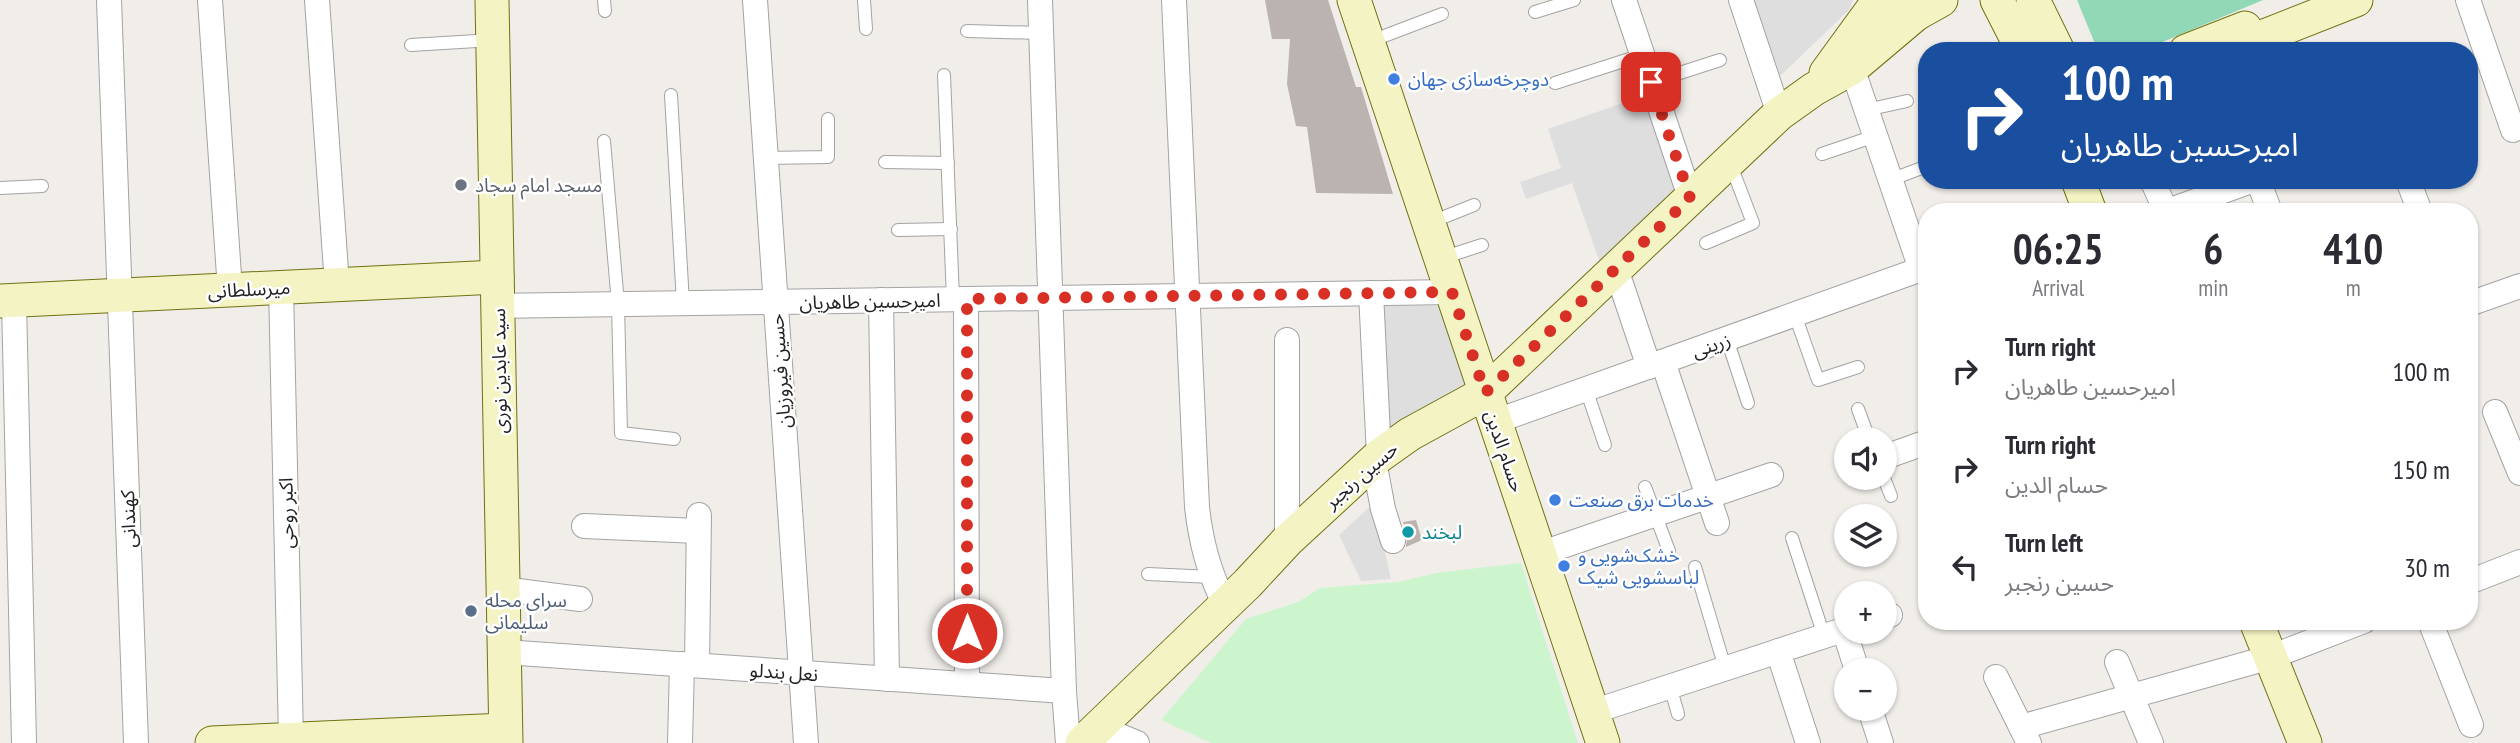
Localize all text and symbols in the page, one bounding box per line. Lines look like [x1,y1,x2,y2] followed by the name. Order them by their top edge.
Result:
[2061,50,2174,114] text: 100 m
[1621,52,1681,112] pin
[1632,63,1670,101] icon: arrive
[1408,67,1549,92] place label: دوچرخه‌سازی جهان
[1946,70,2037,161] icon: right
[1386,71,1402,87] marker: دوچرخه‌سازی جهان
[2061,123,2299,165] text: امیرحسین طاهریان
[475,173,602,200] place label: مسجد امام سجاد
[453,177,469,193] marker: مسجد امام سجاد
[2013,221,2104,276] text: 06:25
[2203,221,2223,276] text: 6
[2323,221,2383,276] text: 410
[2032,273,2084,302] text: Arrival
[2198,273,2228,302] text: min
[2346,273,2361,302] text: m
[207,275,291,303] street label: میرسلطانی
[799,288,941,314] street label: امیرحسین طاهریان
[486,308,512,434] street label: سید عابدین نوری
[764,313,796,429] street label: حسین فیروزیان
[1688,327,1734,363] street label: زرینی
[2005,330,2096,363] text: Turn right
[1946,352,1984,390] icon: right
[2392,355,2450,388] text: 100 m
[2005,372,2176,401] text: امیرحسین طاهریان
[1477,407,1530,496] street label: حسام الدین
[1834,427,1897,721] map controls
[1834,427,1897,490] button: sound
[2005,428,2096,461] text: Turn right
[1318,436,1403,514] street label: حسین رنجبر
[1946,450,1984,488] icon: right
[2392,453,2450,486] text: 150 m
[2005,470,2108,499] text: حسام الدین
[273,477,299,549] street label: اکبر روحی
[1569,488,1714,512] place label: خدمات برق صنعت
[115,489,141,548] street label: کهندانی
[1547,492,1563,508] marker: خدمات برق صنعت
[1834,504,1897,567] button: layers
[1422,520,1462,544] place label: لبخند
[1400,524,1416,540] marker: لبخند
[2005,526,2083,559] text: Turn left
[1578,543,1699,589] place label: خشک‌شویی و لباسشویی شیک
[1946,548,1984,586] icon: left
[2404,551,2450,584] text: 30 m
[1556,558,1572,574] marker: خشک‌شویی و لباسشویی شیک
[2005,568,2114,597] text: حسین رنجبر
[1834,581,1897,644] button: +
[485,588,567,634] place label: سرای محله سلیمانی
[930,596,1004,670] position arrow
[463,603,479,619] marker: سرای محله سلیمانی
[749,658,819,686] street label: نعل بندلو
[1834,658,1897,721] button: −

